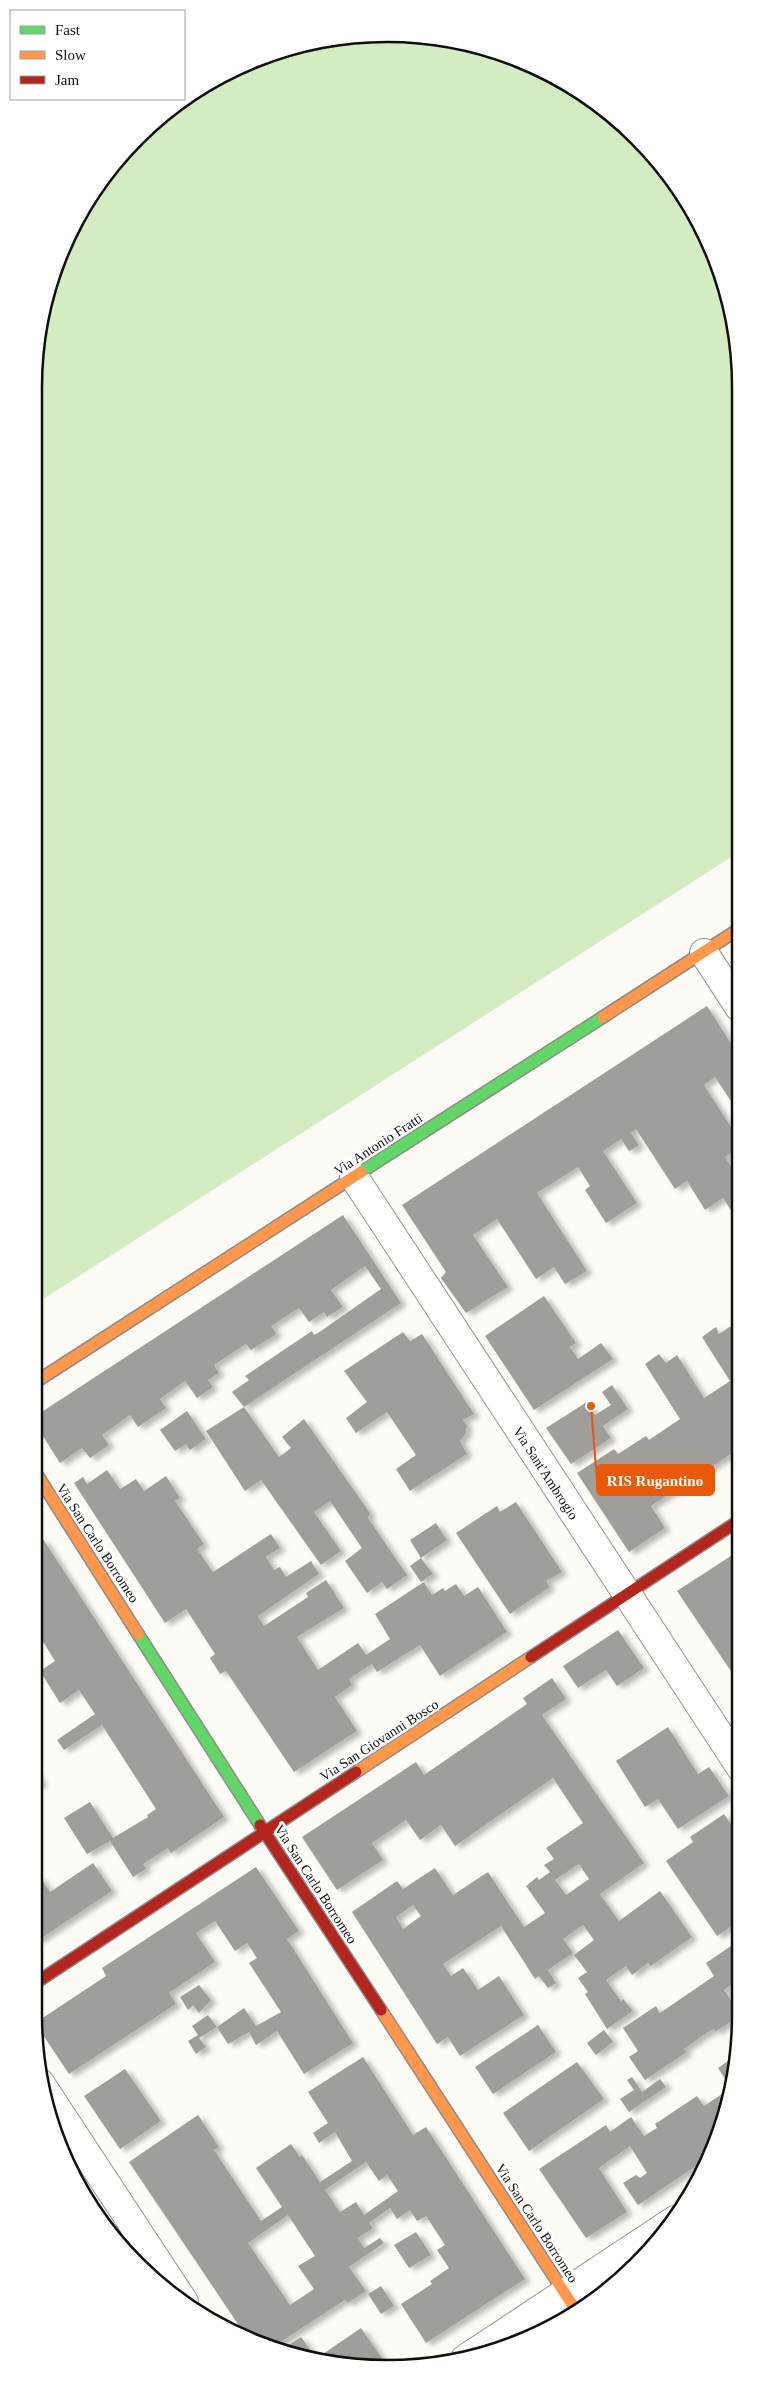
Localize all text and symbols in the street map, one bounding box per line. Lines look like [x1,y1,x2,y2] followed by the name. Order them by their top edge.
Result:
[10,10,185,100] legend
[55,22,81,38] text: Fast
[55,47,86,63] text: Slow
[55,72,79,88] text: Jam
[331,1110,425,1178] street label: Via Antonio Fratti
[510,1424,581,1523] street label: Via Sant'Ambrogio
[597,1465,714,1495] callout: RIS Rugantino
[607,1473,703,1489] text: RIS Rugantino
[54,1481,142,1606] street label: Via San Carlo Borromeo
[317,1697,441,1784] street label: Via San Giovanni Bosco
[272,1822,360,1947] street label: Via San Carlo Borromeo
[493,2161,581,2286] street label: Via San Carlo Borromeo

